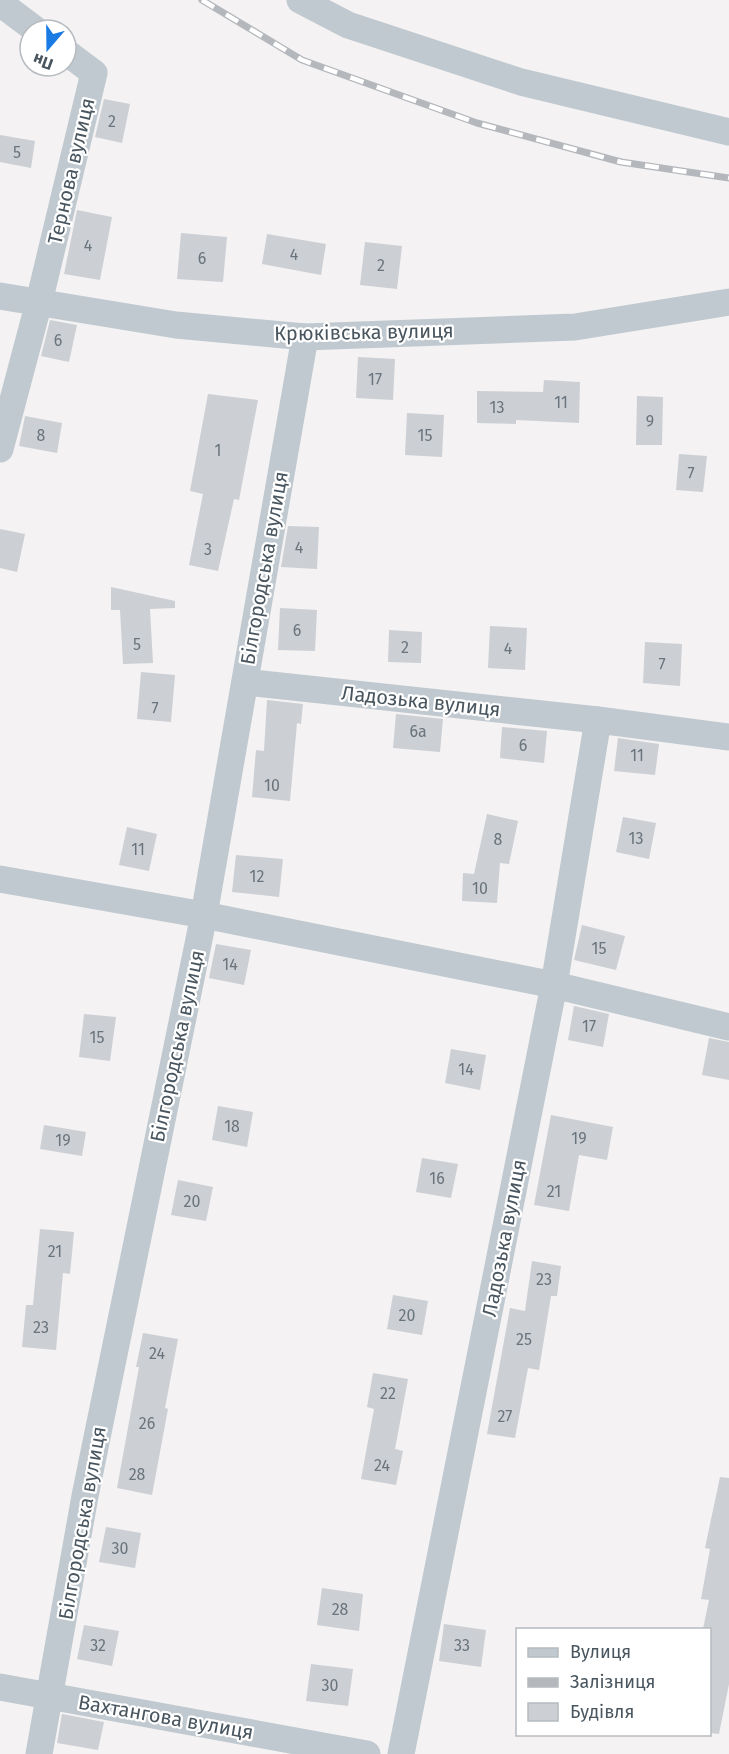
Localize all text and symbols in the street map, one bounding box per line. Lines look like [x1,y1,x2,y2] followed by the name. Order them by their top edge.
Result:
[18,18,78,78] north arrow
[30,49,56,74] text: Пн
[42,95,100,247] street label: Тернова вулиця
[108,112,116,131] house number: 2
[13,143,21,162] house number: 5
[84,236,93,255] house number: 4
[290,245,299,264] house number: 4
[198,249,206,268] house number: 6
[377,256,385,275] house number: 2
[274,318,454,346] street label: Крюківська вулиця
[54,331,62,350] house number: 6
[368,370,382,389] house number: 17
[554,393,568,412] house number: 11
[490,398,504,417] house number: 13
[646,412,654,431] house number: 9
[37,426,46,445] house number: 8
[418,426,432,445] house number: 15
[215,441,221,460] house number: 1
[687,464,695,483] house number: 7
[235,469,293,667] street label: Білгородська вулиця
[295,538,304,557] house number: 4
[204,540,212,559] house number: 3
[293,621,301,640] house number: 6
[133,635,141,654] house number: 5
[401,638,409,657] house number: 2
[504,639,513,658] house number: 4
[658,655,666,674] house number: 7
[340,681,502,721] street label: Ладозька вулиця
[151,699,159,718] house number: 7
[409,722,427,741] house number: 6а
[519,736,527,755] house number: 6
[630,746,644,765] house number: 11
[264,776,280,795] house number: 10
[629,829,643,848] house number: 13
[494,830,503,849] house number: 8
[131,840,145,859] house number: 11
[250,867,264,886] house number: 12
[472,879,488,898] house number: 10
[592,939,606,958] house number: 15
[145,948,209,1144] street label: Білгородська вулиця
[222,955,238,974] house number: 14
[582,1017,596,1036] house number: 17
[90,1028,104,1047] house number: 15
[458,1060,474,1079] house number: 14
[224,1117,240,1136] house number: 18
[571,1129,587,1148] house number: 19
[55,1131,71,1150] house number: 19
[477,1157,531,1319] street label: Ладозька вулиця
[429,1169,445,1188] house number: 16
[547,1182,561,1201] house number: 21
[184,1192,200,1211] house number: 20
[48,1242,62,1261] house number: 21
[536,1270,552,1289] house number: 23
[399,1306,415,1325] house number: 20
[33,1318,49,1337] house number: 23
[516,1330,532,1349] house number: 25
[149,1344,165,1363] house number: 24
[380,1384,396,1403] house number: 22
[498,1407,512,1426] house number: 27
[139,1414,155,1433] house number: 26
[53,1424,111,1622] street label: Білгородська вулиця
[374,1456,390,1475] house number: 24
[129,1465,146,1484] house number: 28
[112,1539,129,1558] house number: 30
[332,1600,349,1619] house number: 28
[516,1628,711,1736] legend
[90,1636,106,1655] house number: 32
[454,1636,470,1655] house number: 33
[570,1641,631,1663] text: Вулиця
[570,1671,656,1693] text: Залізниця
[322,1676,339,1695] house number: 30
[76,1690,256,1744] street label: Вахтангова вулиця
[570,1701,634,1723] text: Будівля

